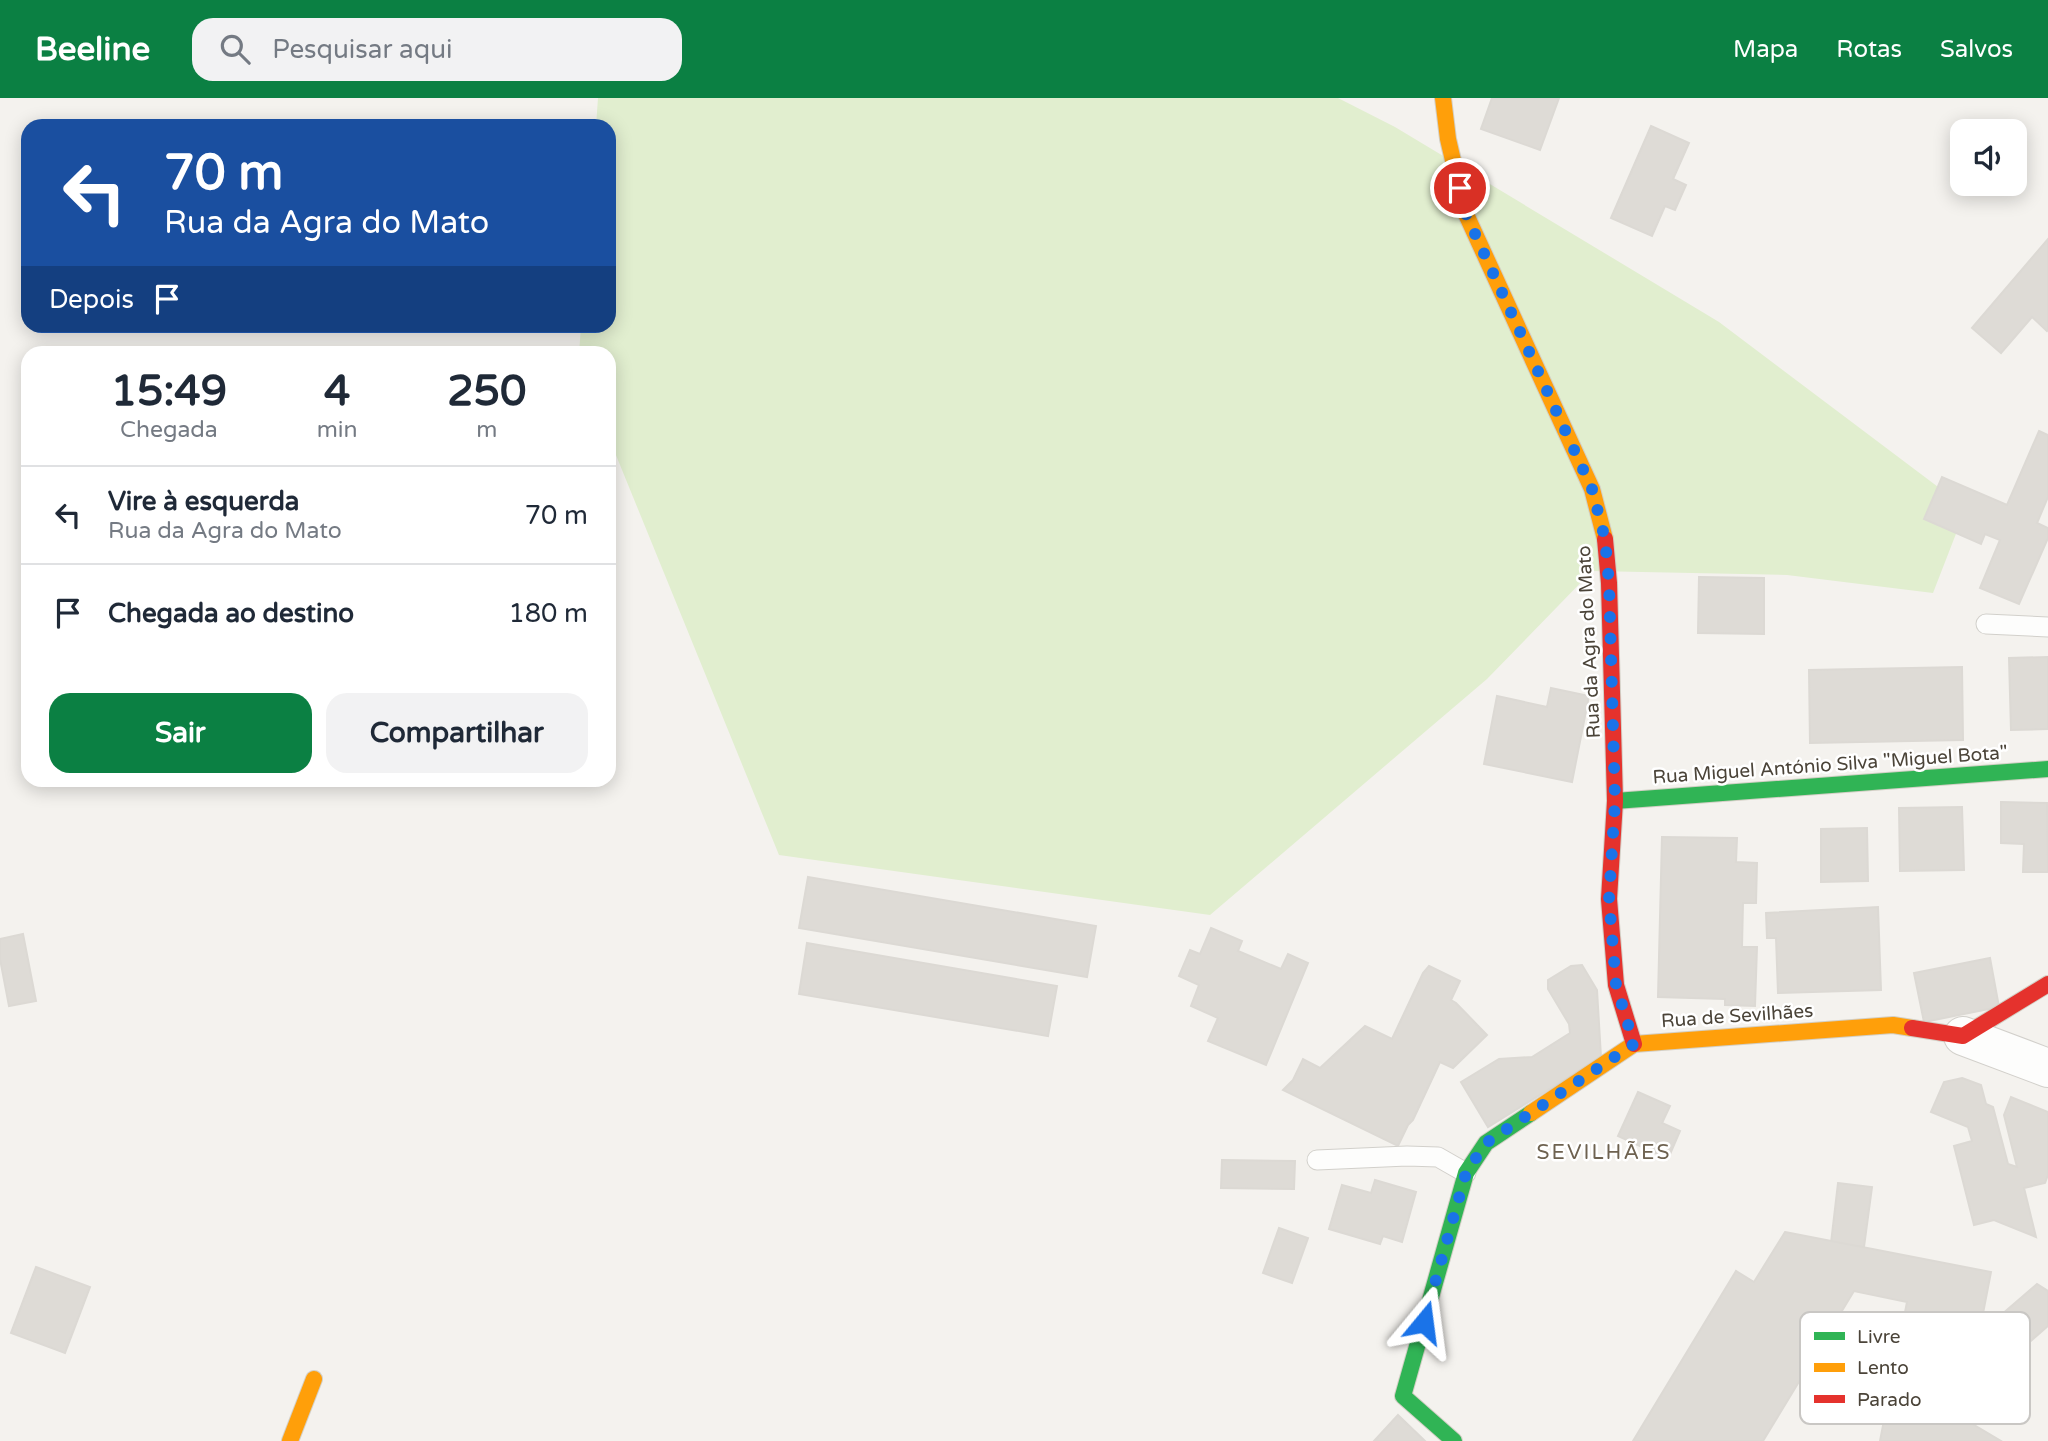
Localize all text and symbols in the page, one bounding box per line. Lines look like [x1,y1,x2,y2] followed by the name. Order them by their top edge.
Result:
[192,18,682,81] search box
[35,30,150,69] text: Beeline
[216,30,254,68] icon: search
[272,34,452,65] text: Pesquisar aqui
[1733,35,1798,64] text: Mapa
[1836,35,1902,64] text: Rotas
[1940,35,2013,64] text: Salvos
[1950,119,2027,196] map controls
[1950,119,2027,196] button: sound
[164,144,283,203] text: 70 m
[49,147,140,238] icon: left
[1430,158,1490,218] pin
[1441,169,1479,207] icon: arrive
[164,204,489,242] text: Rua da Agra do Mato
[148,280,186,318] icon: arrive
[49,284,134,315] text: Depois
[111,366,227,417] text: 15:49
[324,366,350,417] text: 4
[447,366,526,417] text: 250
[120,416,218,444] text: Chegada
[317,416,358,444] text: min
[476,416,497,444] text: m
[108,486,299,517] text: Vire à esquerda
[49,496,87,534] icon: left
[525,500,588,531] text: 70 m
[108,517,342,545] text: Rua da Agra do Mato
[1573,545,1605,739] street label: Rua da Agra do Mato
[49,594,87,632] icon: arrive
[108,598,354,629] text: Chegada ao destino
[508,598,588,629] text: 180 m
[49,693,312,773] button: Sair
[326,693,588,773] button: Compartilhar
[1652,742,2008,788] street label: Rua Miguel António Silva "Miguel Bota"
[1660,1000,1814,1032] street label: Rua de Sevilhães
[1537,1140,1671,1165] district label: SEVILHÃES
[1387,1285,1461,1359] position arrow
[1800,1312,2030,1424] legend
[1857,1326,1901,1348] text: Livre
[1857,1357,1909,1379] text: Lento
[1857,1389,1921,1411] text: Parado

